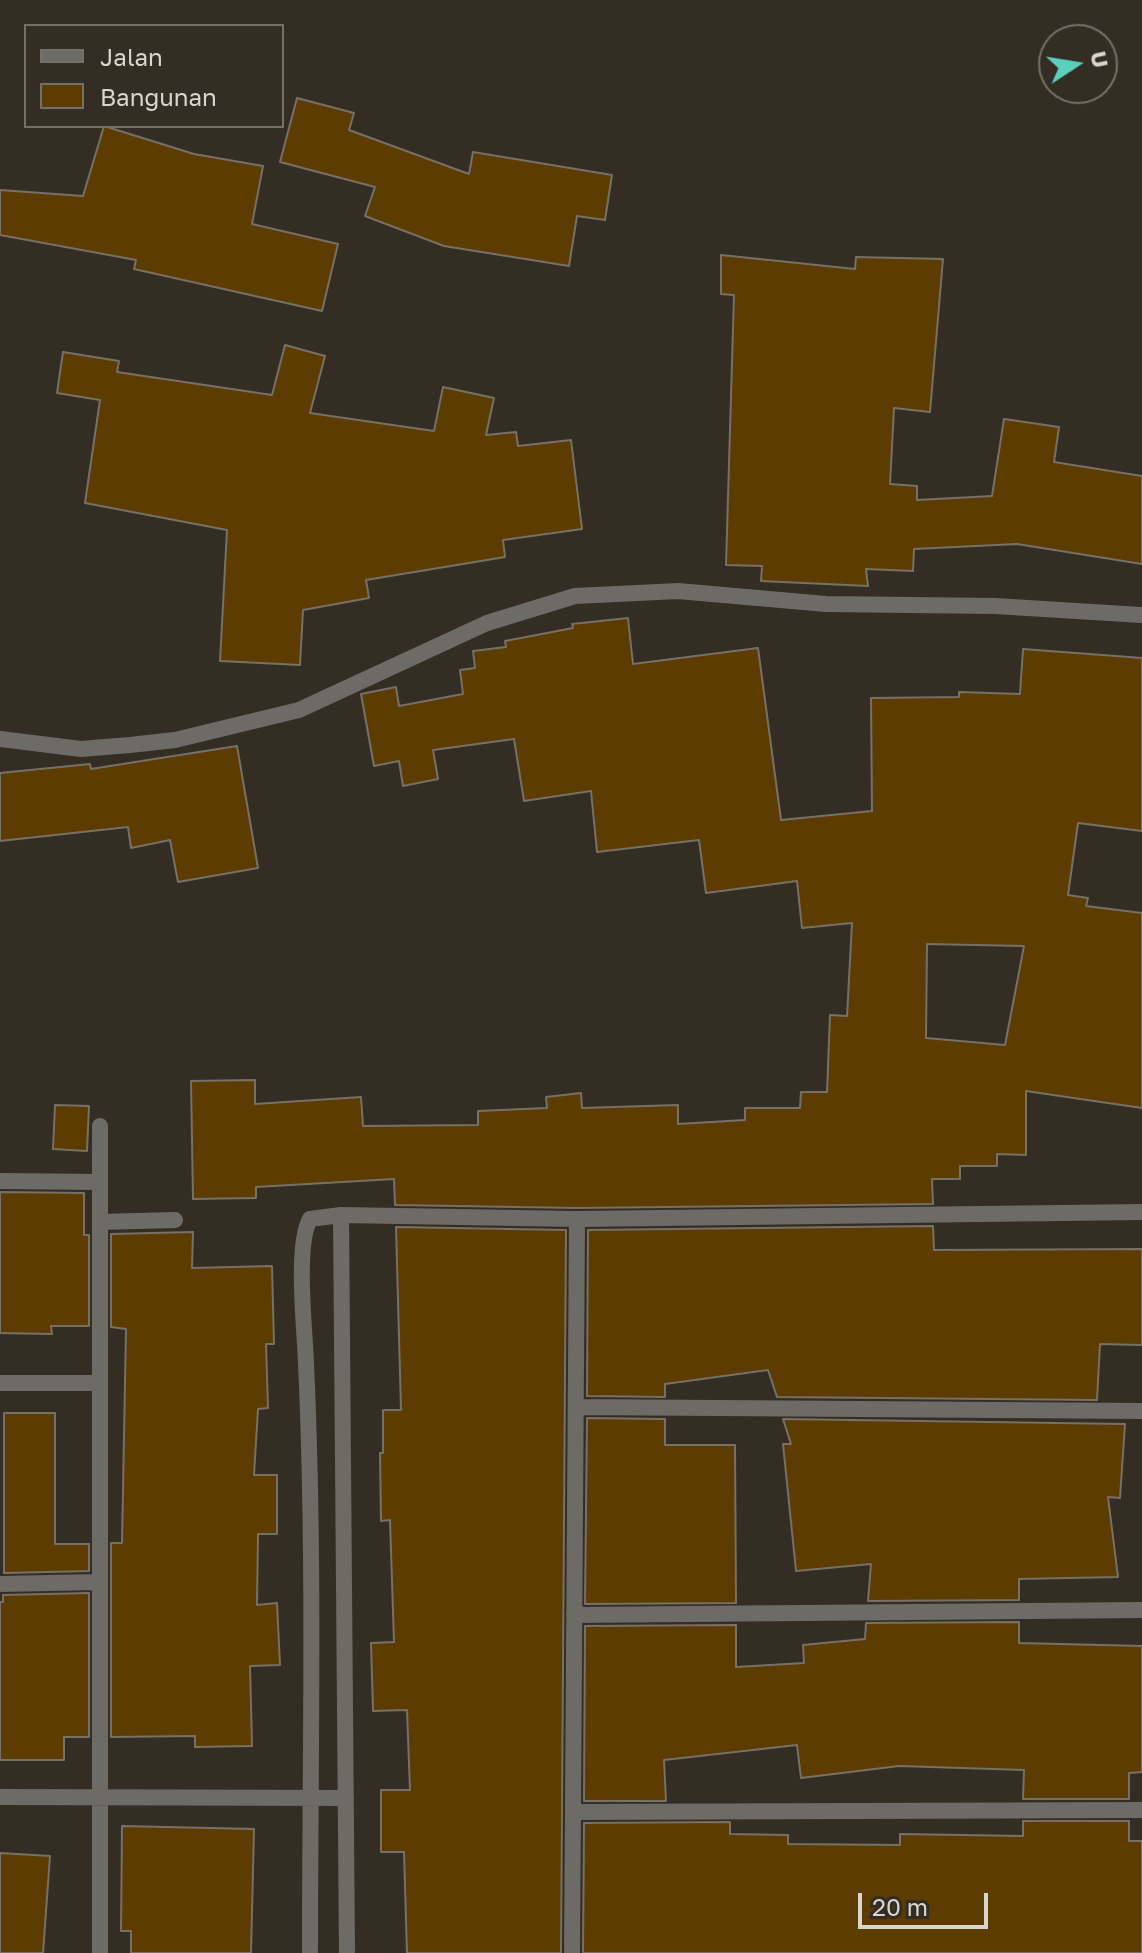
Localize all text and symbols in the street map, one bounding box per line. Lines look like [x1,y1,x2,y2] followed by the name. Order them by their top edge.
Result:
[24,24,284,128] legend
[1038,24,1118,104] north arrow
[100,42,163,71] text: Jalan
[1085,49,1115,70] text: U
[100,82,217,111] text: Bangunan
[862,1877,992,1927] scale bar
[872,1892,928,1921] text: 20 m

